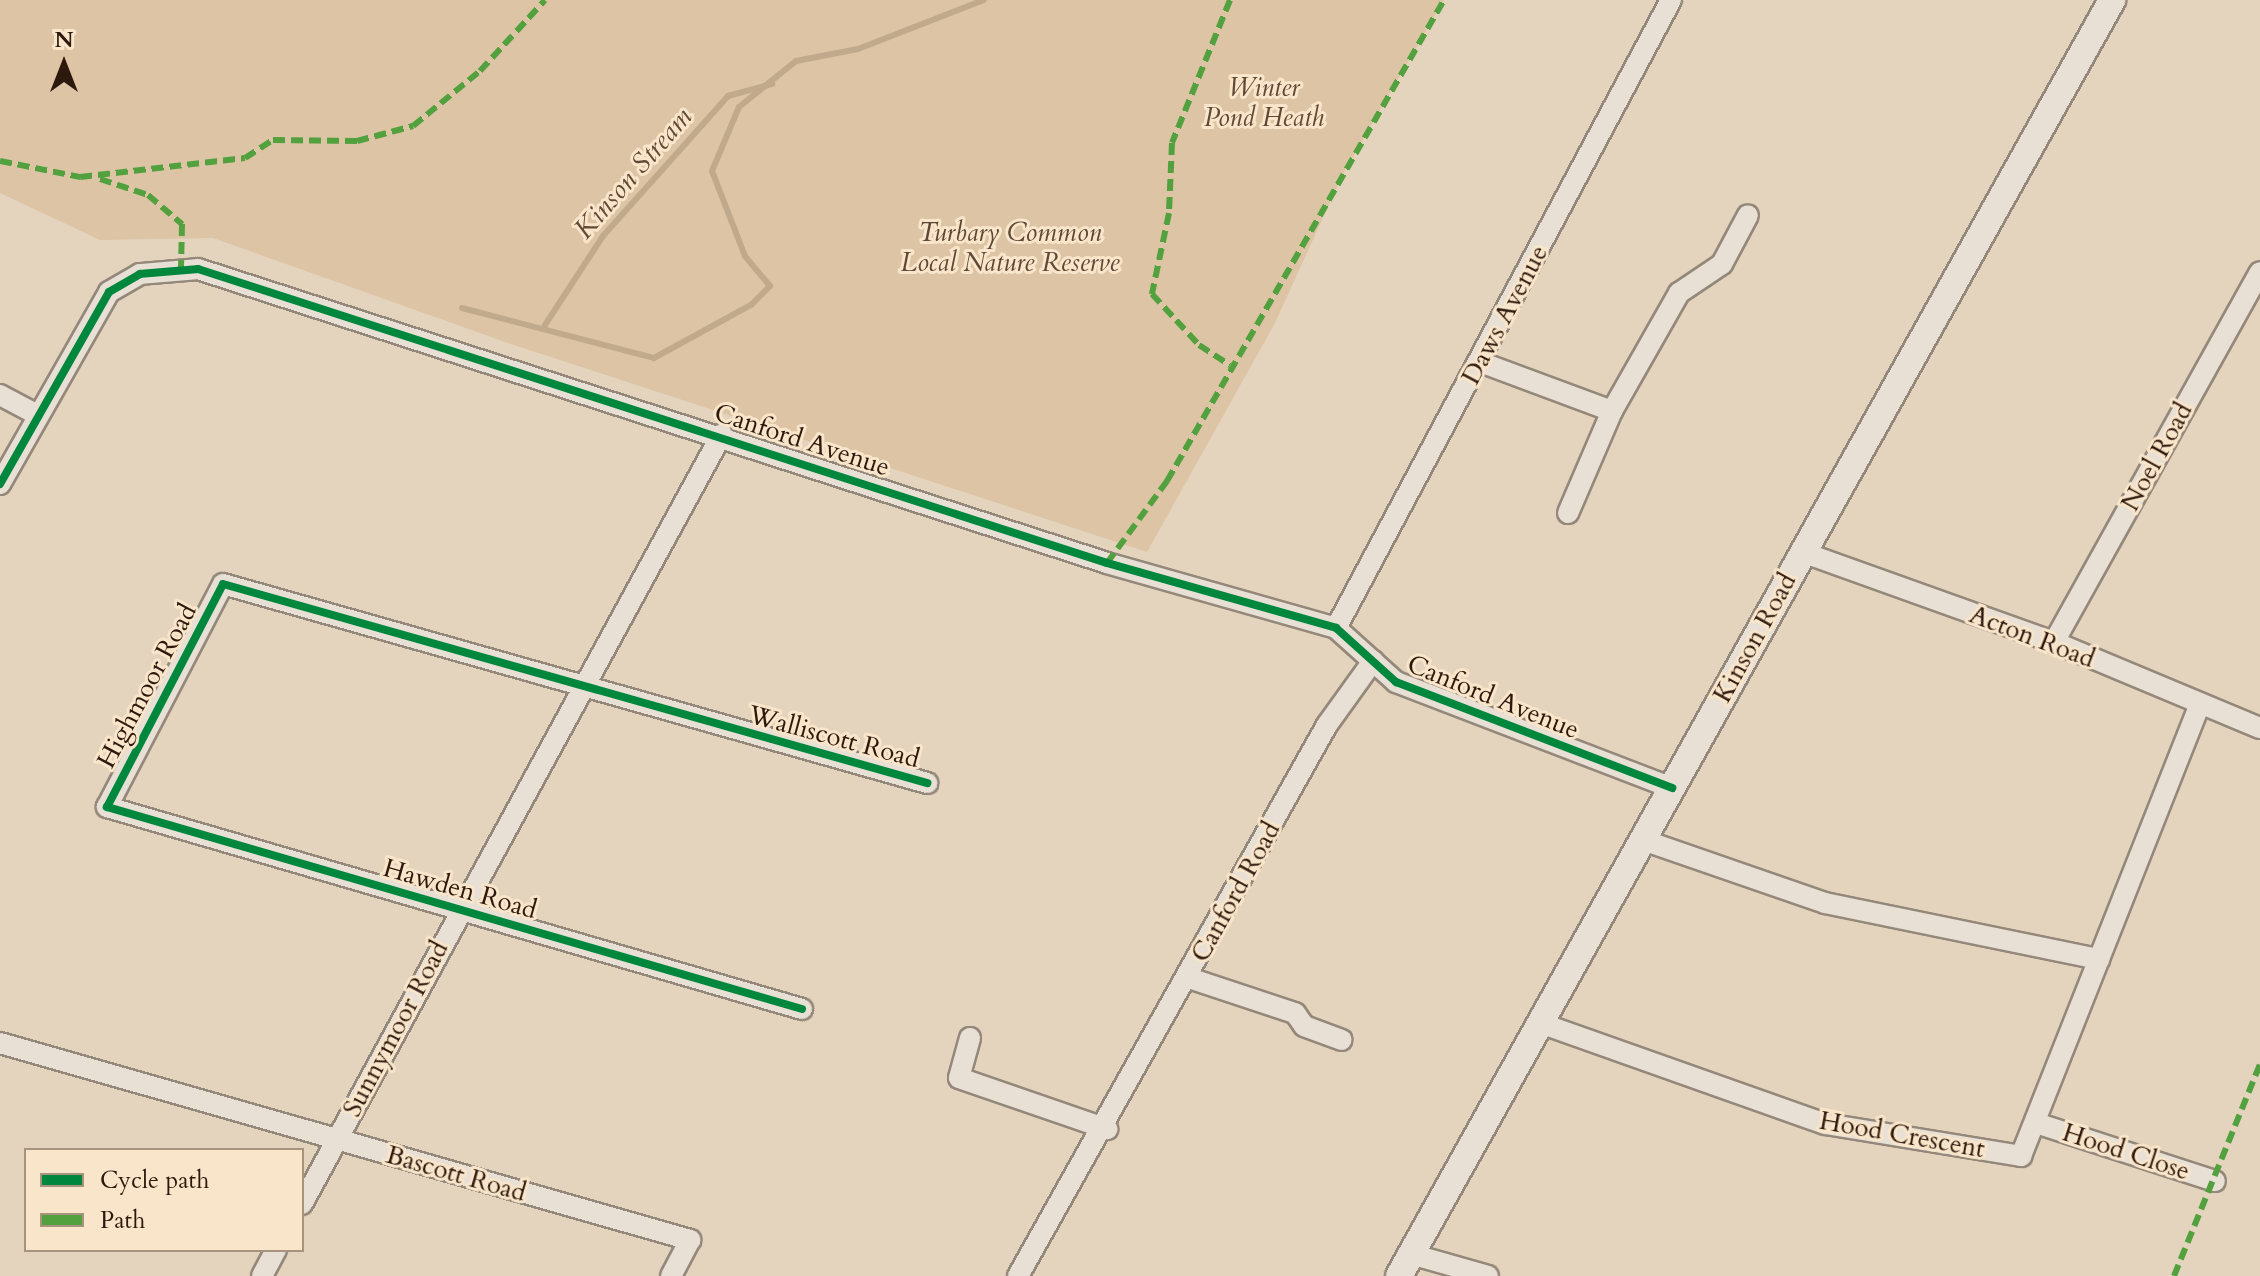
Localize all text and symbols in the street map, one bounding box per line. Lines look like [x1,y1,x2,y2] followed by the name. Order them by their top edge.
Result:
[24,24,104,104] north arrow
[54,25,74,55] text: N
[1204,72,1324,134] park label: Winter Pond Heath
[567,100,699,246] water label: Kinson Stream
[900,217,1120,278] park label: Turbary Common Local Nature Reserve
[1455,240,1555,390] street label: Daws Avenue
[710,397,894,483] street label: Canford Avenue
[2115,397,2199,517] street label: Noel Road
[1707,568,1803,708] street label: Kinson Road
[91,599,203,773] street label: Highmoor Road
[1965,599,2099,675] street label: Acton Road
[1403,648,1583,746] street label: Canford Avenue
[745,699,923,775] street label: Walliscott Road
[1185,817,1287,967] street label: Canford Road
[380,852,540,926] street label: Hawden Road
[337,936,455,1122] street label: Sunnymoor Road
[1817,1105,1987,1165] street label: Hood Crescent
[2059,1117,2193,1187] street label: Hood Close
[382,1139,530,1209] street label: Bascott Road
[24,1148,304,1252] legend
[100,1164,209,1197] text: Cycle path
[100,1204,145,1237] text: Path

